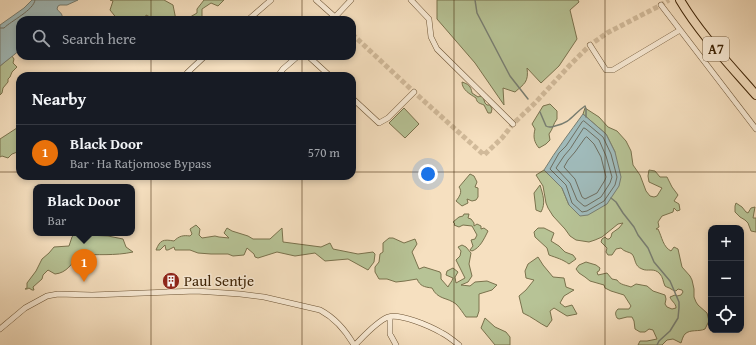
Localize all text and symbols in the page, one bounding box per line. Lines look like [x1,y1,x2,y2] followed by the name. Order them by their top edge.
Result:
[16,16,356,60] search box
[30,27,52,49] icon: search
[62,28,136,49] text: Search here
[703,37,729,61] road number: A7
[32,86,86,111] text: Nearby
[70,133,143,154] text: Black Door
[42,143,48,162] text: 1
[308,143,340,162] text: 570 m
[70,154,211,173] text: Bar · Ha Ratjomose Bypass
[418,164,438,184] your location
[33,184,135,236] popup
[48,190,120,211] text: Black Door
[48,211,66,230] text: Bar
[708,225,744,333] map controls
[708,225,744,261] button: +
[71,249,97,282] pin: 1
[708,261,744,297] button: −
[184,270,254,291] place label: Paul Sentje
[161,271,181,291] building icon: Paul Sentje
[708,297,744,333] button: locate

